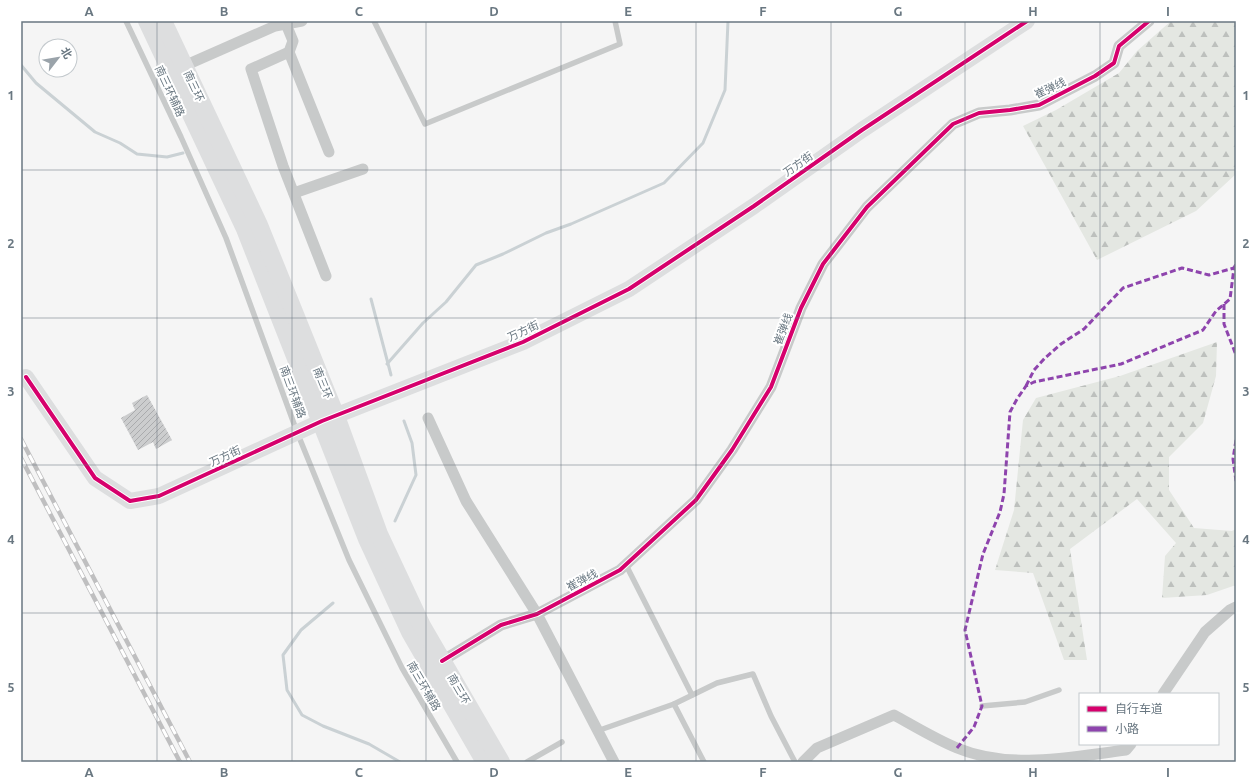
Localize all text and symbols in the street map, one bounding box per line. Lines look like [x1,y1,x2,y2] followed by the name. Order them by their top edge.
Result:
[84,4,94,18] text: A
[220,4,229,18] text: B
[355,4,364,18] text: C
[489,4,499,18] text: D
[624,4,632,18] text: E
[759,4,767,18] text: F
[894,4,903,18] text: G
[1028,4,1038,18] text: H
[1166,4,1170,18] text: I
[38,38,78,78] north arrow
[59,45,75,61] text: 北
[153,64,187,118] street label: 南三环辅路
[182,69,206,103] street label: 南三环
[1033,76,1067,100] street label: 崔弹线
[7,88,15,102] text: 1
[1242,88,1250,102] text: 1
[781,150,815,178] street label: 万方街
[7,236,15,250] text: 2
[1242,236,1250,250] text: 2
[771,311,795,347] street label: 崔弹线
[506,319,540,343] street label: 万方街
[278,364,308,420] street label: 南三环辅路
[311,365,335,401] street label: 南三环
[7,384,15,398] text: 3
[1242,384,1250,398] text: 3
[208,444,242,468] street label: 万方街
[7,532,15,546] text: 4
[1242,532,1250,546] text: 4
[565,567,599,593] street label: 崔弹线
[405,659,443,713] street label: 南三环辅路
[446,672,472,706] street label: 南三环
[7,680,15,694] text: 5
[1242,680,1250,694] text: 5
[1079,693,1219,745] legend
[1115,702,1163,715] text: 自行车道
[1115,722,1139,735] text: 小路
[84,765,94,779] text: A
[220,765,229,779] text: B
[355,765,364,779] text: C
[489,765,499,779] text: D
[624,765,632,779] text: E
[759,765,767,779] text: F
[894,765,903,779] text: G
[1028,765,1038,779] text: H
[1166,765,1170,779] text: I

